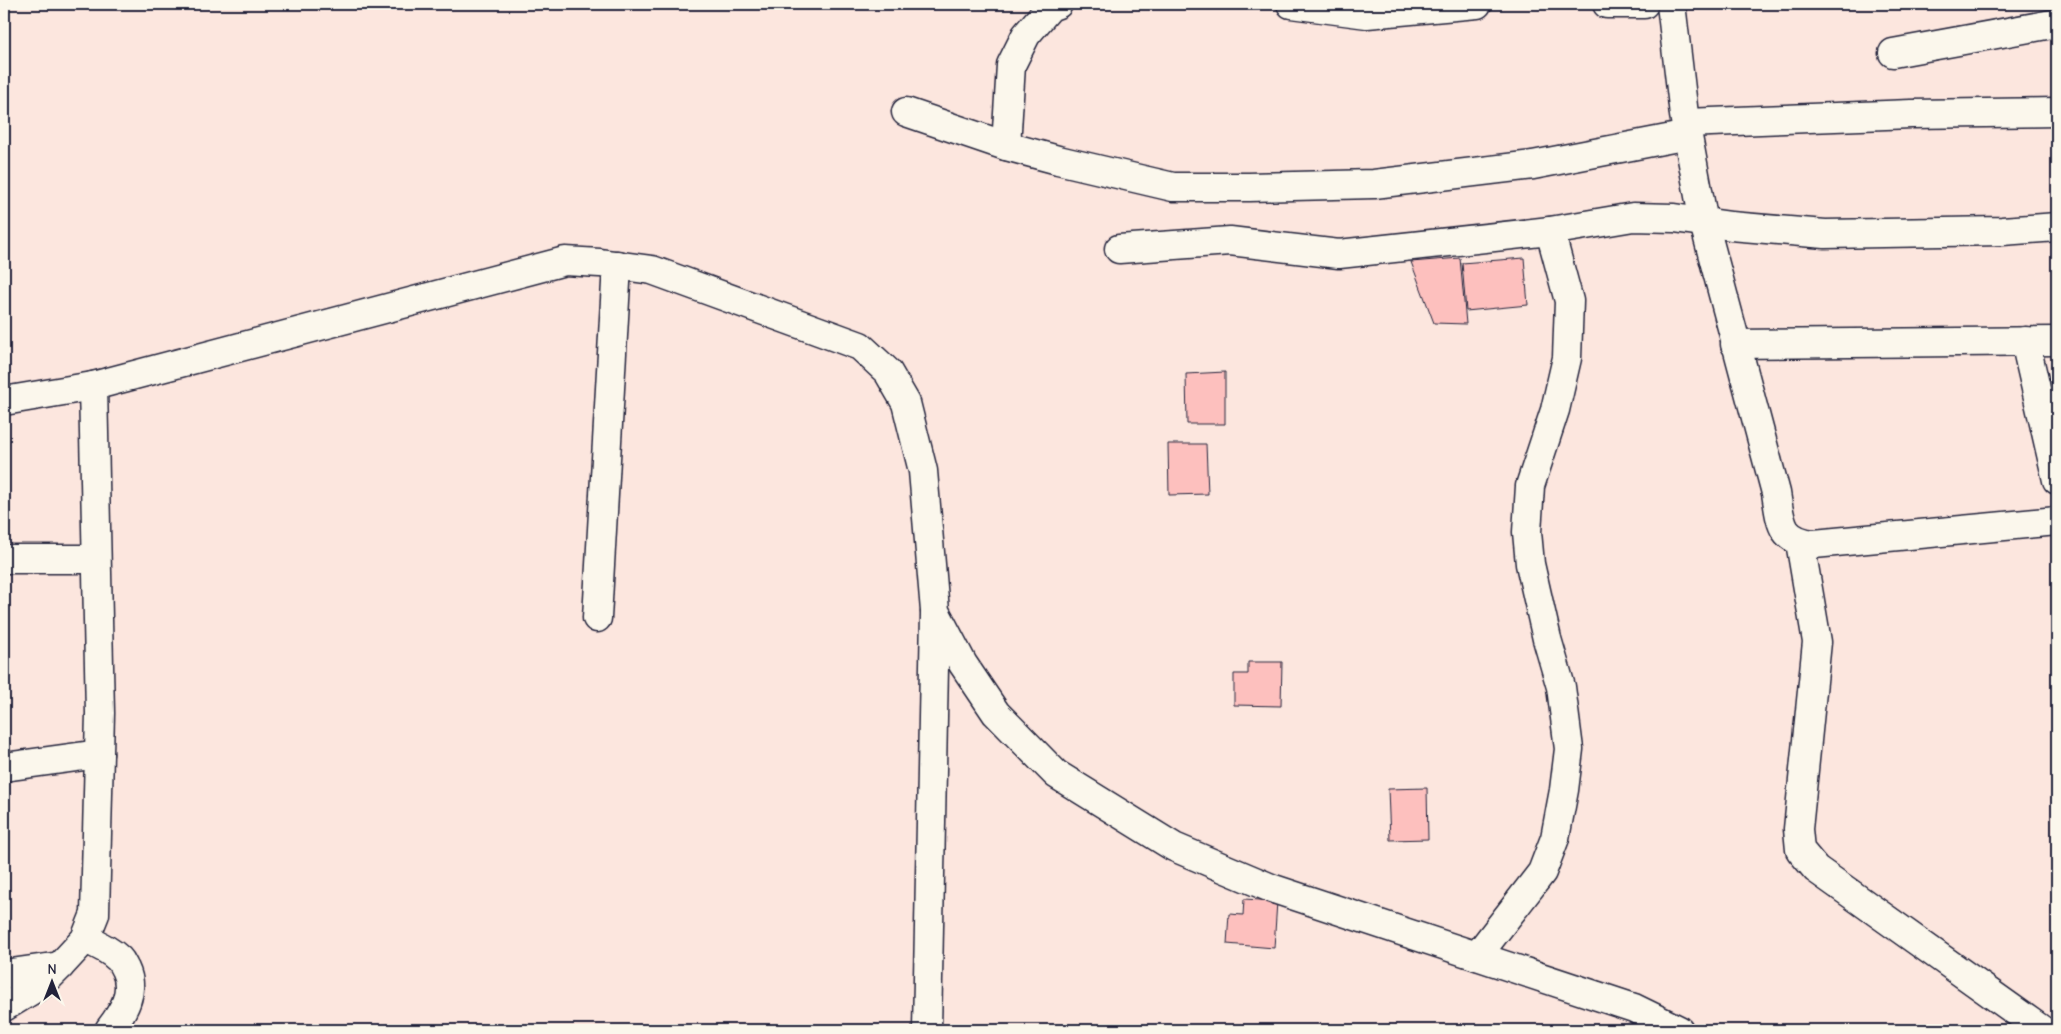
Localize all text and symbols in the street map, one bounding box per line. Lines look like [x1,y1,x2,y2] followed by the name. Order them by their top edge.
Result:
[28,956,78,1006] north arrow
[47,961,57,978] text: N

